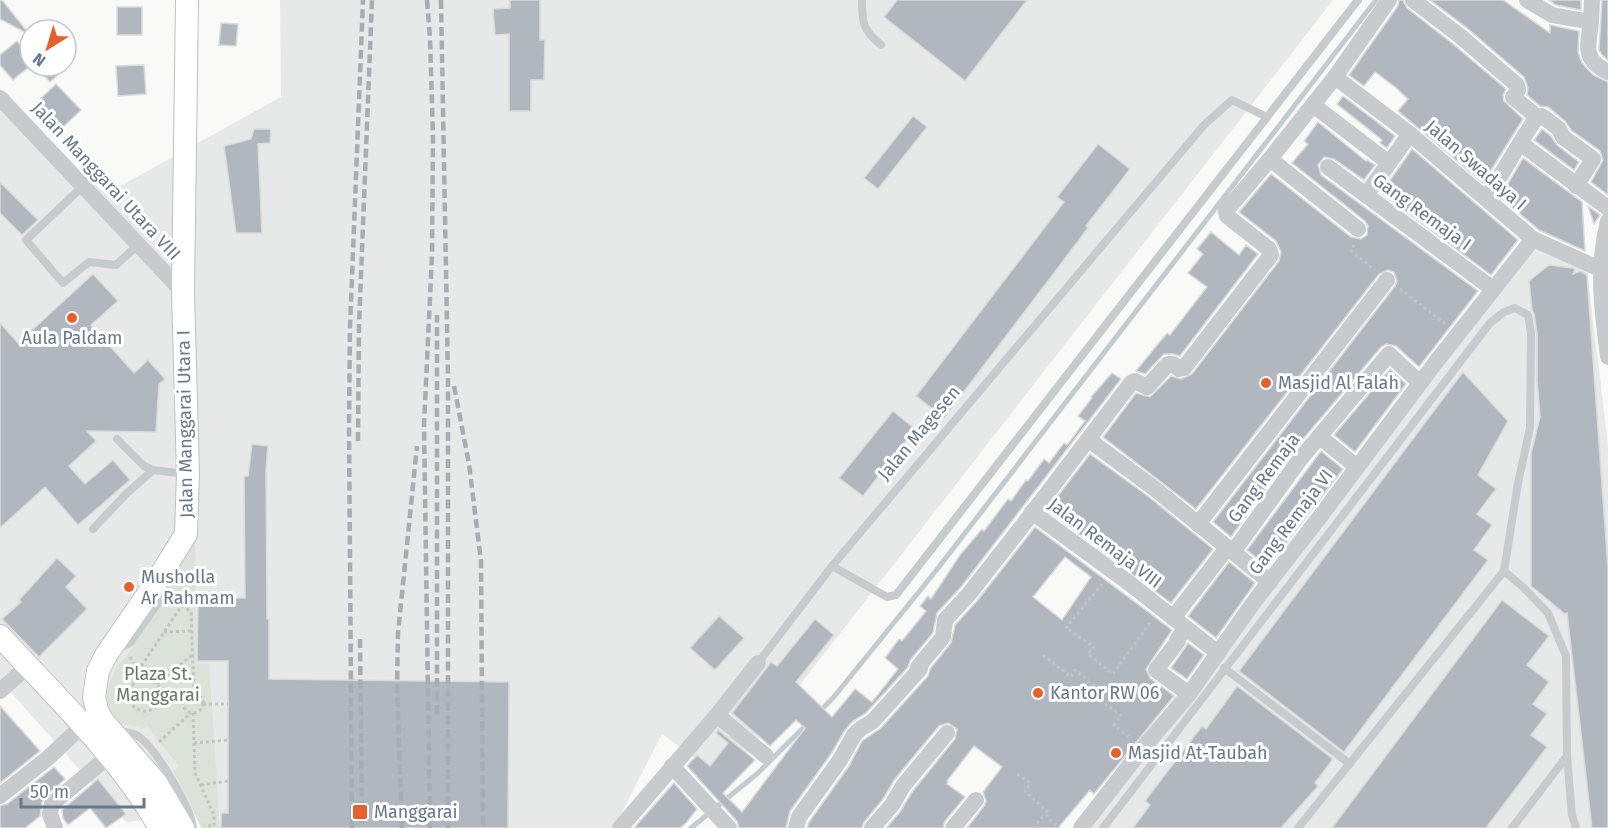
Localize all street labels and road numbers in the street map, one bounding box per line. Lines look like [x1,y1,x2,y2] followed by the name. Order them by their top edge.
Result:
[27,97,185,265] street label: Jalan Manggarai Utara VIII
[1421,115,1531,215] street label: Jalan Swadaya I
[1369,169,1475,255] street label: Gang Remaja I
[172,330,198,518] street label: Jalan Manggarai Utara I
[873,381,965,485] street label: Jalan Magesen
[1223,429,1305,527] street label: Gang Remaja
[1244,465,1338,579] street label: Gang Remaja VI
[1044,493,1166,593] street label: Jalan Remaja VIII

